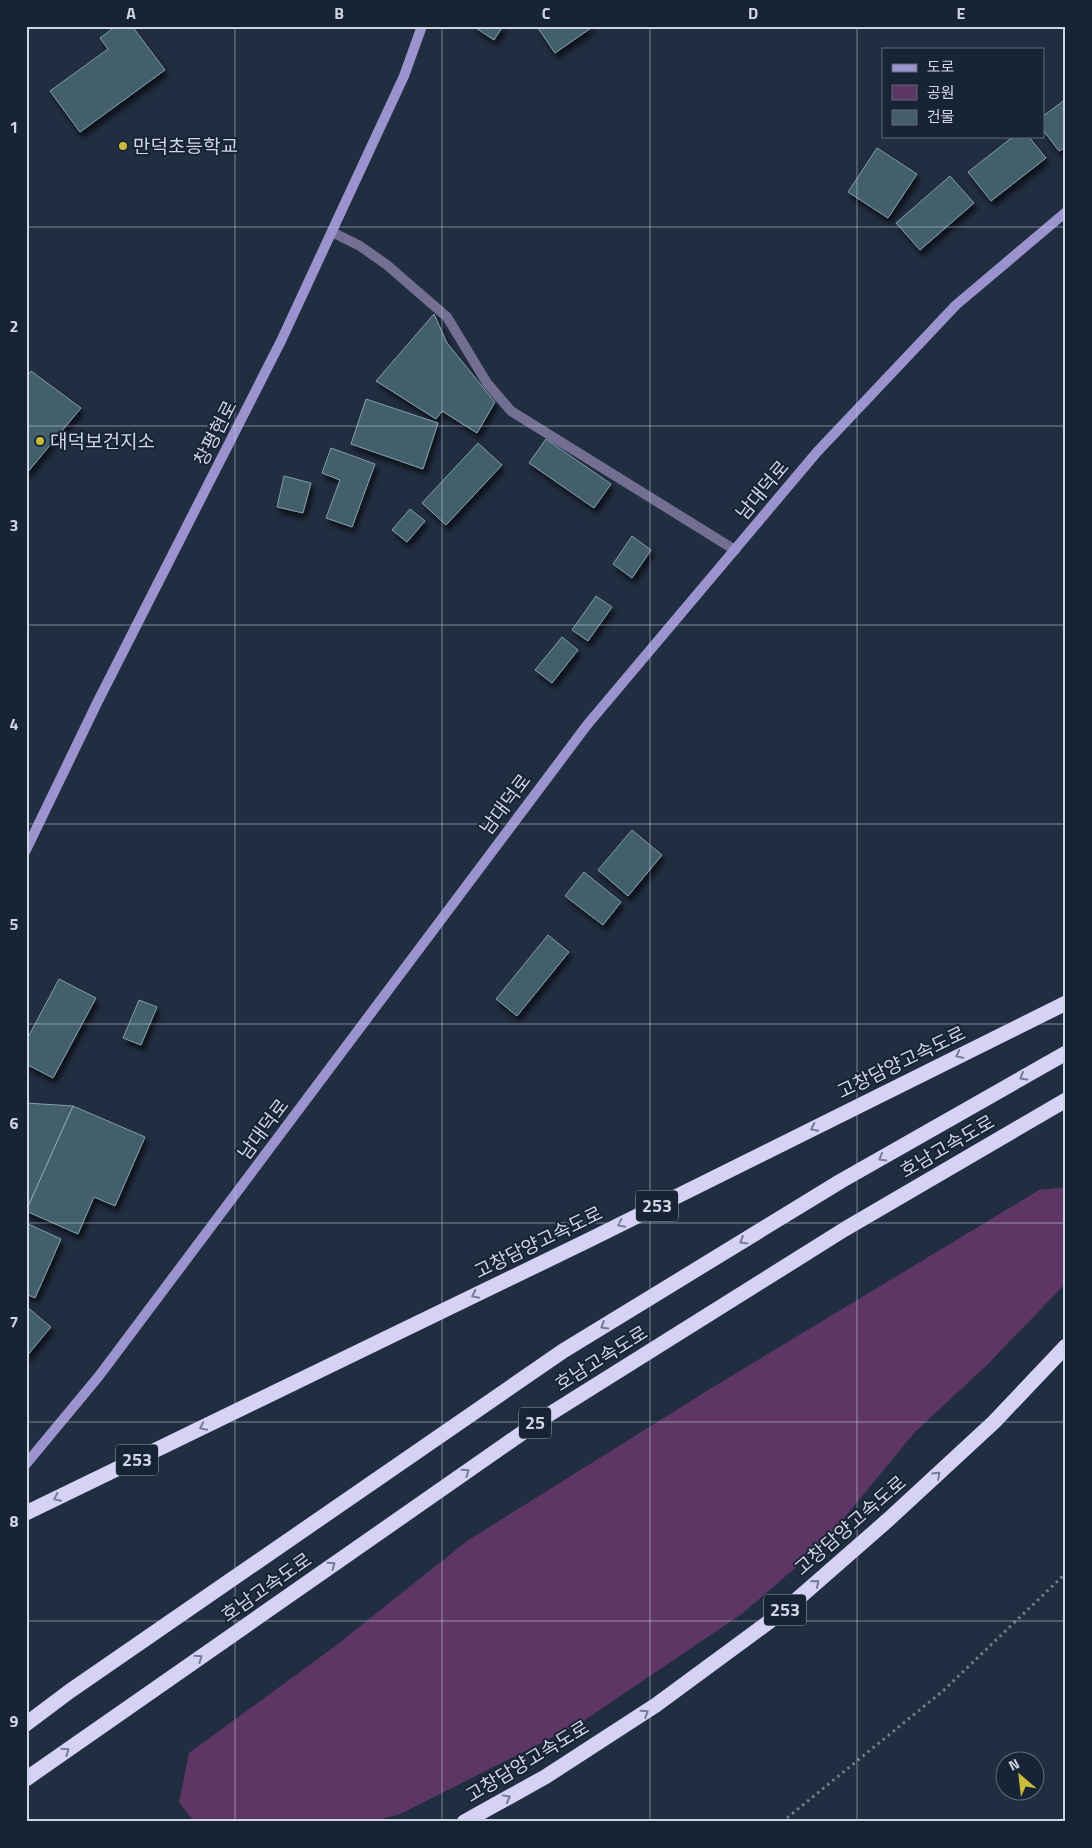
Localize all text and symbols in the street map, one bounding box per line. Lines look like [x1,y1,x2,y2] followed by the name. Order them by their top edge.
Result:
[126,1,136,25] text: A
[334,1,344,25] text: B
[542,1,551,25] text: C
[748,1,758,25] text: D
[957,1,966,25] text: E
[882,48,1044,138] legend
[927,55,955,78] text: 도로
[927,81,955,104] text: 공원
[927,105,955,128] text: 건물
[10,115,18,139] text: 1
[133,131,238,160] place label: 만덕초등학교
[117,140,129,152] marker: 만덕초등학교
[10,314,18,338] text: 2
[186,395,243,471] street label: 창평현로
[50,426,155,455] place label: 대덕보건지소
[34,435,46,447] marker: 대덕보건지소
[728,454,795,526] street label: 남대덕로
[10,513,18,537] text: 3
[10,712,19,736] text: 4
[472,767,537,840] street label: 남대덕로
[10,912,19,936] text: 5
[832,1018,970,1105] street label: 고창담양고속도로
[956,1049,965,1059] one-way arrow
[1020,1071,1029,1081] one-way arrow
[230,1092,295,1165] street label: 남대덕로
[894,1107,999,1184] street label: 호남고속도로
[10,1111,19,1135] text: 6
[810,1122,819,1132] one-way arrow
[879,1152,888,1162] one-way arrow
[636,1190,678,1222] road number: 253
[469,1198,607,1285] street label: 고창담양고속도로
[618,1218,627,1228] one-way arrow
[739,1235,748,1245] one-way arrow
[472,1289,481,1299] one-way arrow
[10,1310,18,1334] text: 7
[549,1317,653,1398] street label: 호남고속도로
[601,1320,610,1330] one-way arrow
[519,1408,551,1439] road number: 25
[200,1421,209,1431] one-way arrow
[116,1444,158,1476] road number: 253
[787,1468,912,1581] street label: 고창담양고속도로
[460,1469,470,1478] one-way arrow
[931,1472,940,1481] one-way arrow
[53,1492,62,1502] one-way arrow
[10,1509,19,1533] text: 8
[214,1545,317,1629] street label: 호남고속도로
[327,1562,336,1571] one-way arrow
[810,1579,819,1588] one-way arrow
[764,1594,806,1626] road number: 253
[193,1655,203,1664] one-way arrow
[10,1709,19,1733] text: 9
[639,1709,648,1719] one-way arrow
[459,1712,594,1809] street label: 고창담양고속도로
[60,1748,70,1757] one-way arrow
[994,1750,1044,1800] north arrow
[1004,1753,1023,1776] text: N
[501,1794,510,1804] one-way arrow

